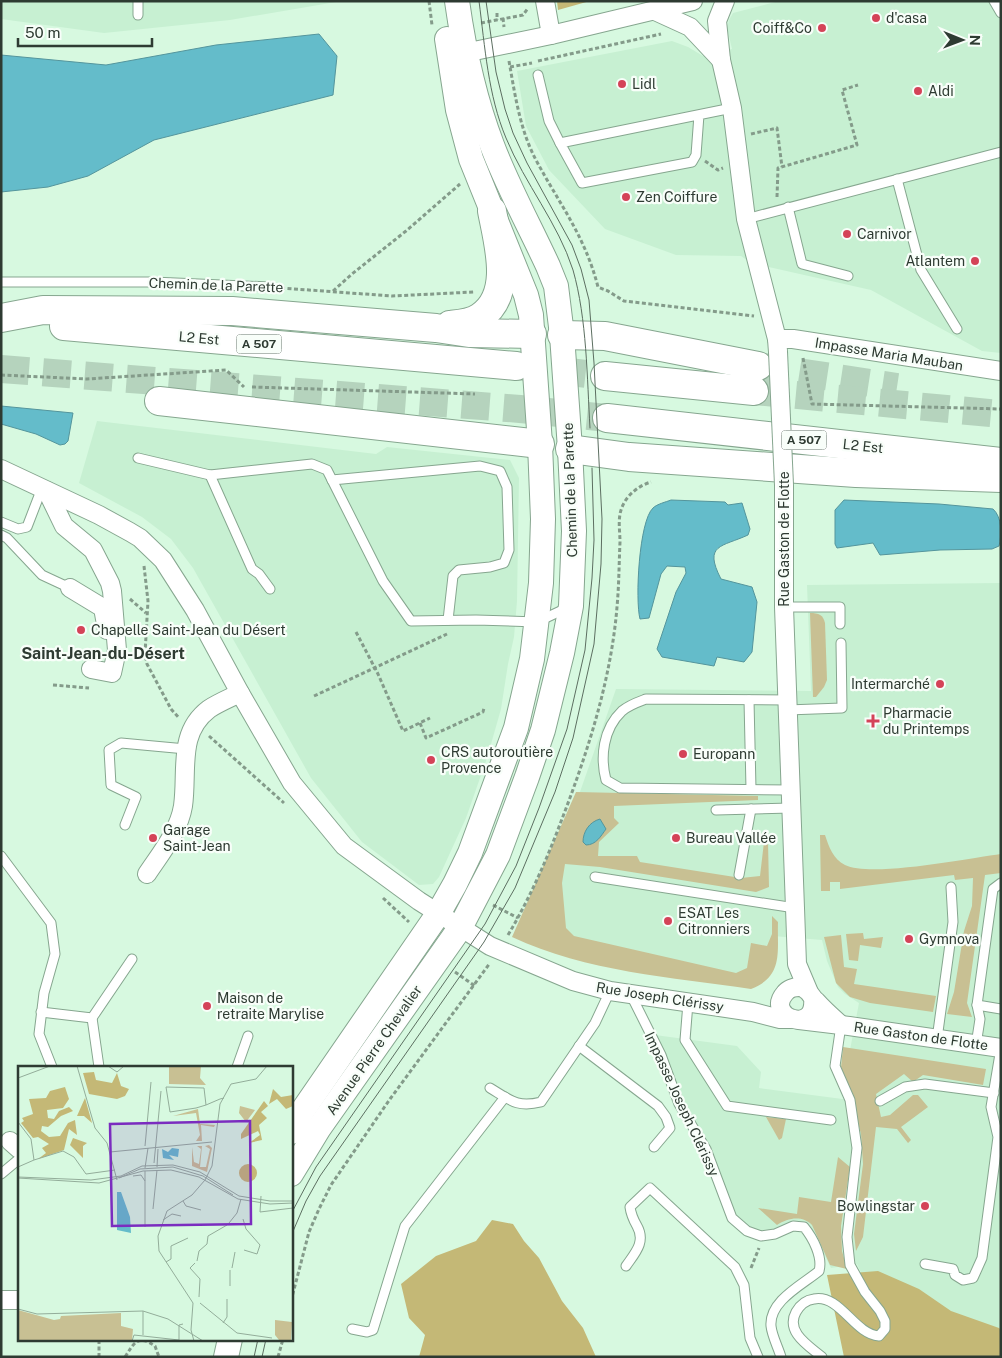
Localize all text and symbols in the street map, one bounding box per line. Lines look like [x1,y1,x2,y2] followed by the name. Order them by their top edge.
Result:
[886,10,927,26] place label: d'casa
[870,12,882,24] marker: d'casa
[18,15,151,47] scale bar
[937,15,987,65] north arrow
[753,20,812,36] place label: Coiff&Co
[816,22,828,34] marker: Coiff&Co
[25,24,60,41] text: 50 m
[967,35,983,46] text: N
[632,76,656,92] place label: Lidl
[616,78,628,90] marker: Lidl
[928,83,954,99] place label: Aldi
[912,85,924,97] marker: Aldi
[636,189,717,205] place label: Zen Coiffure
[620,191,632,203] marker: Zen Coiffure
[857,226,912,242] place label: Carnivor
[841,228,853,240] marker: Carnivor
[905,253,965,269] place label: Atlantem
[969,255,981,267] marker: Atlantem
[148,275,284,295] street label: Chemin de la Parette
[178,328,220,348] street label: L2 Est
[236,334,282,354] road number: A 507
[814,334,964,374] street label: Impasse Maria Mauban
[560,422,580,558] street label: Chemin de la Parette
[782,430,826,450] road number: A 507
[842,436,884,456] street label: L2 Est
[776,471,792,607] street label: Rue Gaston de Flotte
[91,622,286,638] place label: Chapelle Saint-Jean du Désert
[75,624,87,636] marker: Chapelle Saint-Jean du Désert
[21,644,185,663] district label: Saint-Jean-du-Désert
[851,676,930,692] place label: Intermarché
[934,678,946,690] marker: Intermarché
[883,705,969,737] place label: Pharmacie du Printemps
[867,715,879,727] marker: Pharmacie du Printemps
[441,744,553,776] place label: CRS autoroutière Provence
[693,746,755,762] place label: Europann
[677,748,689,760] marker: Europann
[425,754,437,766] marker: CRS autoroutière Provence
[163,822,230,854] place label: Garage Saint-Jean
[686,830,776,846] place label: Bureau Vallée
[147,832,159,844] marker: Garage Saint-Jean
[670,832,682,844] marker: Bureau Vallée
[678,905,750,937] place label: ESAT Les Citronniers
[662,915,674,927] marker: ESAT Les Citronniers
[919,931,979,947] place label: Gymnova
[903,933,915,945] marker: Gymnova
[595,979,725,1015] street label: Rue Joseph Clérissy
[323,982,425,1118] street label: Avenue Pierre Chevalier
[217,990,324,1022] place label: Maison de retraite Marylise
[201,1000,213,1012] marker: Maison de retraite Marylise
[853,1019,989,1053] street label: Rue Gaston de Flotte
[641,1029,723,1179] street label: Impasse Joseph Clérissy
[18,1066,292,1340] inset map
[837,1198,915,1214] place label: Bowlingstar
[919,1200,931,1212] marker: Bowlingstar

